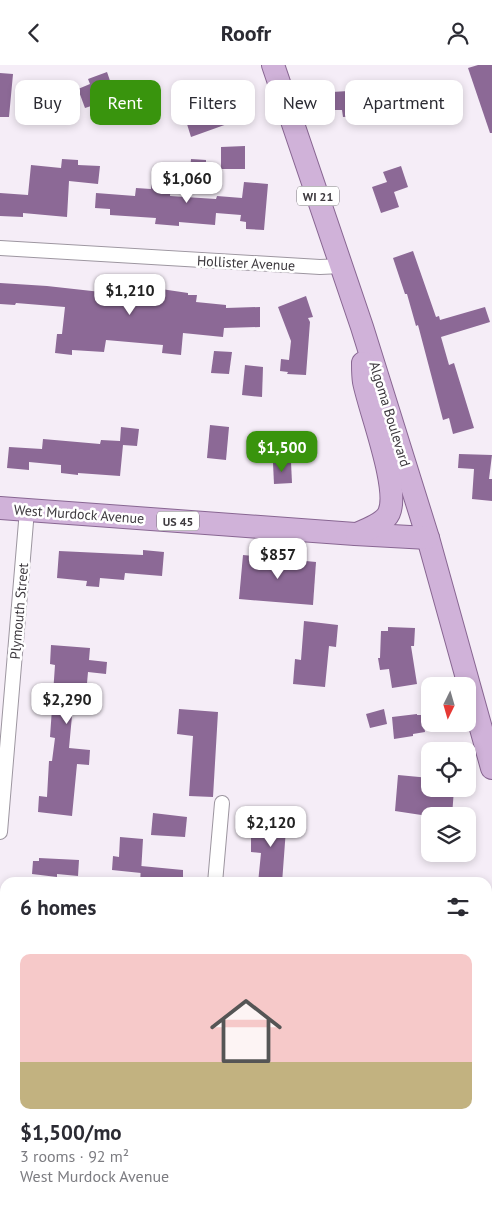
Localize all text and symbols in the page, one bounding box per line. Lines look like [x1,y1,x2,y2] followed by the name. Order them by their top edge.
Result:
[20,19,48,47] icon: back
[221,19,271,47] text: Roofr
[444,19,472,47] icon: person
[15,80,80,125] chip: Buy
[90,80,161,125] chip: Rent
[171,80,255,125] chip: Filters
[265,80,335,125] chip: New
[345,80,463,125] chip: Apartment
[146,161,228,204] pin: $1,060
[162,168,212,188] text: $1,060
[297,187,339,205] road number: WI 21
[196,251,296,275] street label: Hollister Avenue
[89,273,171,316] pin: $1,210
[105,280,155,300] text: $1,210
[365,359,415,469] street label: Algoma Boulevard
[241,431,323,473] pin: $1,500
[257,437,307,457] text: $1,500
[13,500,145,528] street label: West Murdock Avenue
[157,511,199,531] road number: US 45
[248,537,308,580] pin: $857
[260,544,296,564] text: $857
[6,562,32,660] street label: Plymouth Street
[421,677,476,733] north arrow
[421,677,476,862] map controls
[26,683,108,725] pin: $2,290
[42,689,92,709] text: $2,290
[421,742,476,797] button: locate
[230,805,312,848] pin: $2,120
[421,807,476,862] button: layers
[246,812,296,832] text: $2,120
[444,893,472,921] icon: filters
[20,894,96,921] text: 6 homes
[201,986,291,1076] icon: home
[20,1119,122,1146] text: $1,500/mo
[20,1146,129,1166] text: 3 rooms · 92 m²
[20,1166,169,1186] text: West Murdock Avenue

